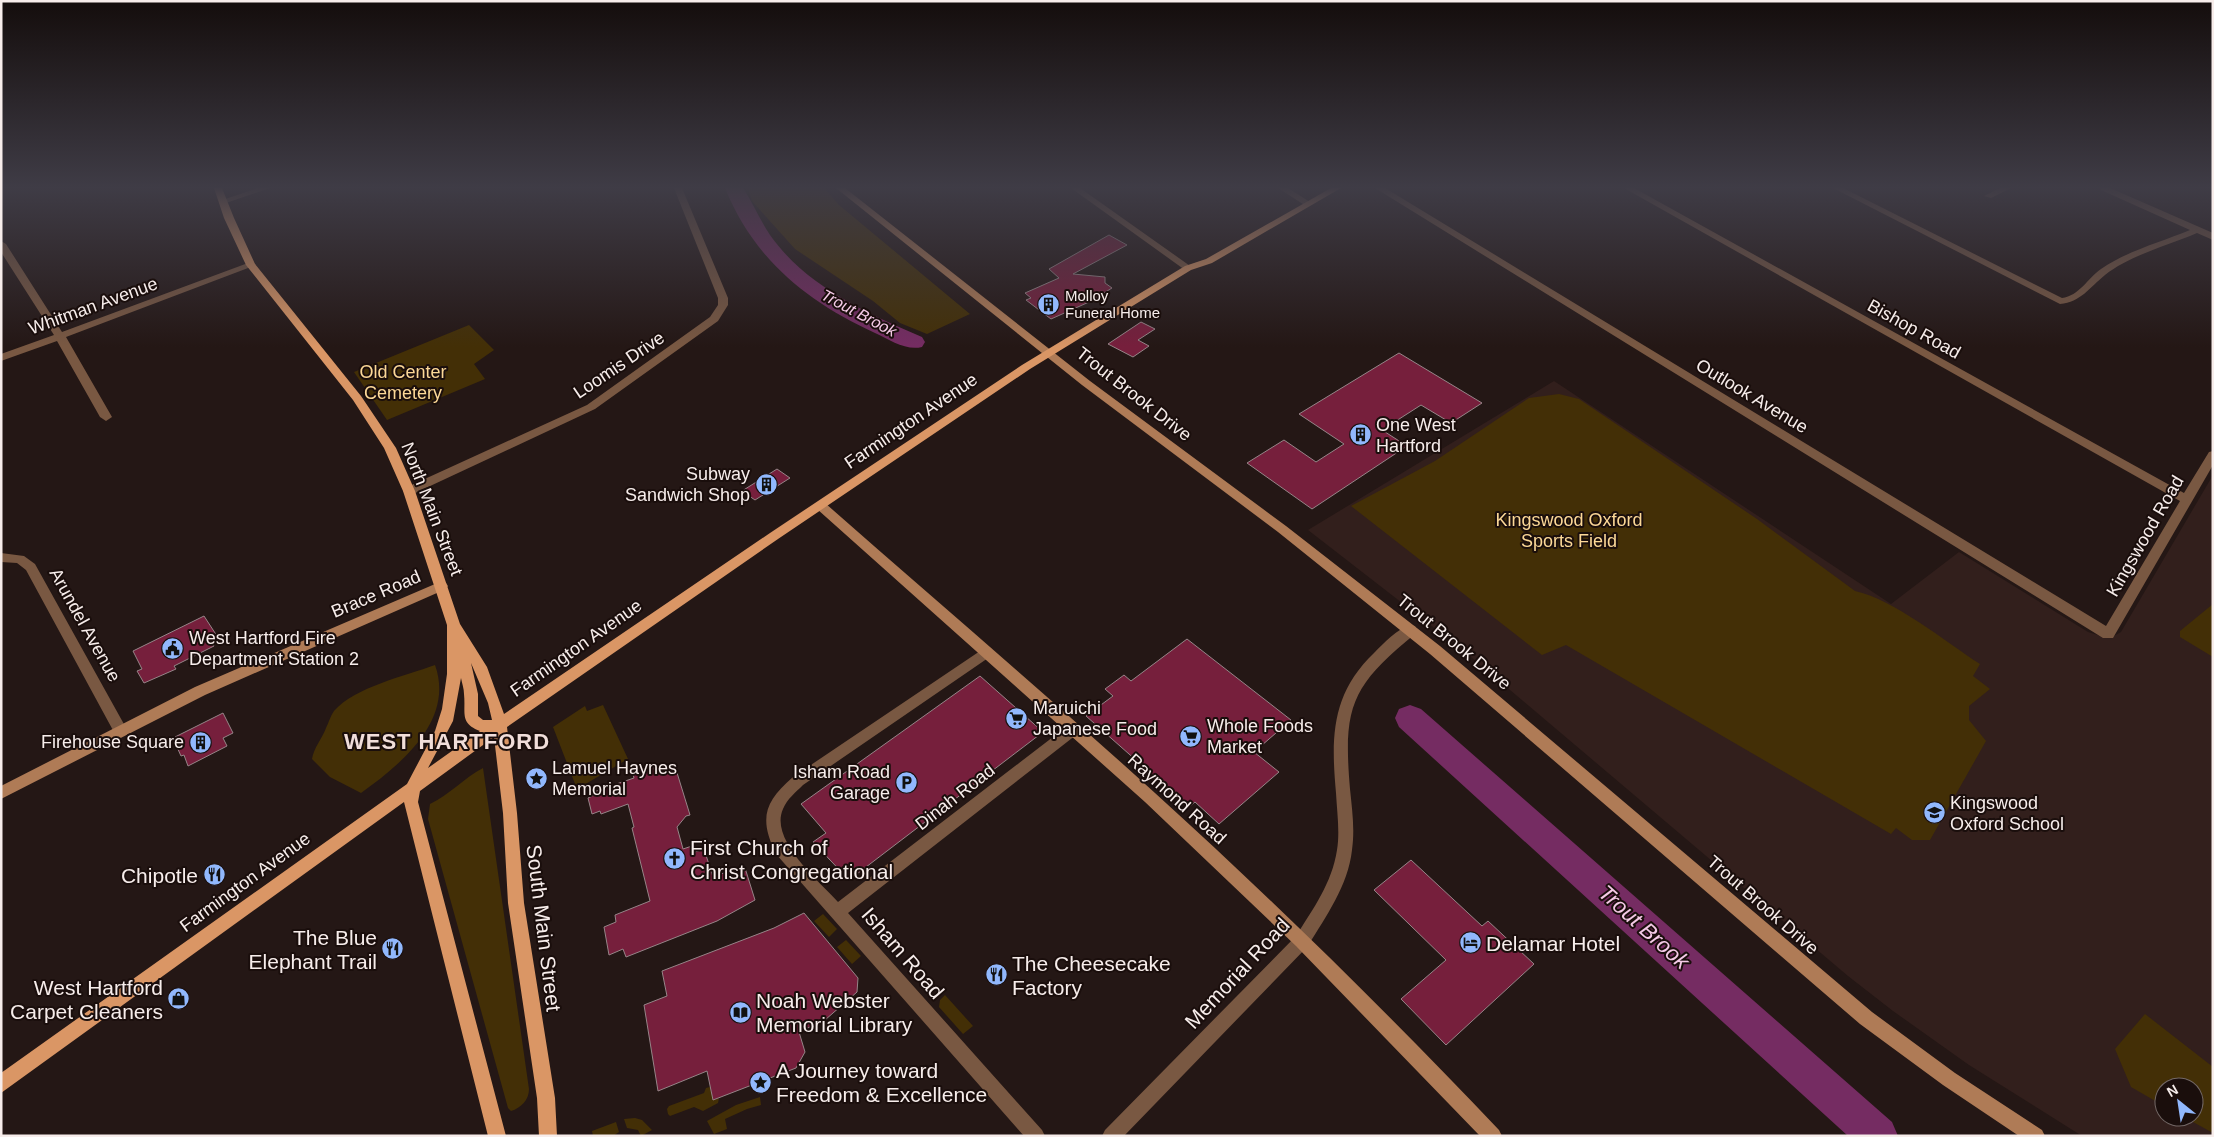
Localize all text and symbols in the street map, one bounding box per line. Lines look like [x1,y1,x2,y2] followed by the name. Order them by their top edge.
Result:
[26,273,160,339] street label: Whitman Avenue
[819,286,900,340] water label: Trout Brook
[1065,287,1160,321] place label: Molloy Funeral Home
[1037,292,1061,316] building icon: Molloy Funeral Home
[1864,295,1964,363] street label: Bishop Road
[570,327,668,403] street label: Loomis Drive
[1073,343,1195,445] street label: Trout Brook Drive
[1693,355,1811,437] street label: Outlook Avenue
[359,362,447,403] park label: Old Center Cemetery
[841,369,981,473] street label: Farmington Avenue
[1376,415,1456,456] place label: One West Hartford
[1348,423,1372,447] building icon: One West Hartford
[397,440,467,578] street label: North Main Street
[625,464,750,505] place label: Subway Sandwich Shop
[754,472,778,496] building icon: Subway Sandwich Shop
[2102,472,2188,600] street label: Kingswood Road
[1495,510,1643,551] park label: Kingswood Oxford Sports Field
[46,565,124,685] street label: Arundel Avenue
[328,566,424,622] street label: Brace Road
[1393,590,1515,694] street label: Trout Brook Drive
[506,595,646,701] street label: Farmington Avenue
[189,628,359,669] place label: West Hartford Fire Department Station 2
[161,636,185,660] public building icon: West Hartford Fire Department Station 2
[1033,698,1157,739] place label: Maruichi Japanese Food
[1005,706,1029,730] supermarket icon: Maruichi Japanese Food
[1207,716,1313,757] place label: Whole Foods Market
[1179,724,1203,748] supermarket icon: Whole Foods Market
[344,729,550,754] district label: WEST HARTFORD
[188,730,212,754] building icon: Firehouse Square
[41,732,184,752] place label: Firehouse Square
[1124,750,1230,848] street label: Raymond Road
[552,758,677,799] place label: Lamuel Haynes Memorial
[911,760,999,834] street label: Dinah Road
[793,762,890,803] place label: Isham Road Garage
[524,766,548,790] place icon: Lamuel Haynes Memorial
[894,770,918,794] parking icon: Isham Road Garage
[1950,793,2064,834] place label: Kingswood Oxford School
[1922,801,1946,825] school or university icon: Kingswood Oxford School
[176,828,314,936] street label: Farmington Avenue
[690,836,893,883] place label: First Church of Christ Congregational
[522,843,566,1013] street label: South Main Street
[662,847,686,871] church icon: First Church of Christ Congregational
[1703,851,1823,959] street label: Trout Brook Drive
[202,863,226,887] restaurant icon: Chipotle
[121,864,198,887] place label: Chipotle
[1594,880,1695,975] water label: Trout Brook
[857,903,949,1003] street label: Isham Road
[1180,913,1294,1033] street label: Memorial Road
[249,926,377,973] place label: The Blue Elephant Trail
[1458,931,1482,955] hotel icon: Delamar Hotel
[1486,932,1620,955] place label: Delamar Hotel
[381,937,405,961] restaurant icon: The Blue Elephant Trail
[1012,952,1171,999] place label: The Cheesecake Factory
[984,963,1008,987] restaurant icon: The Cheesecake Factory
[10,976,163,1023] place label: West Hartford Carpet Cleaners
[167,987,191,1011] shop icon: West Hartford Carpet Cleaners
[756,989,913,1036] place label: Noah Webster Memorial Library
[728,1000,752,1024] library icon: Noah Webster Memorial Library
[776,1059,987,1106] place label: A Journey toward Freedom & Excellence
[748,1070,772,1094] place icon: A Journey toward Freedom & Excellence
[2154,1077,2204,1127] north arrow
[2164,1081,2181,1100] text: N

